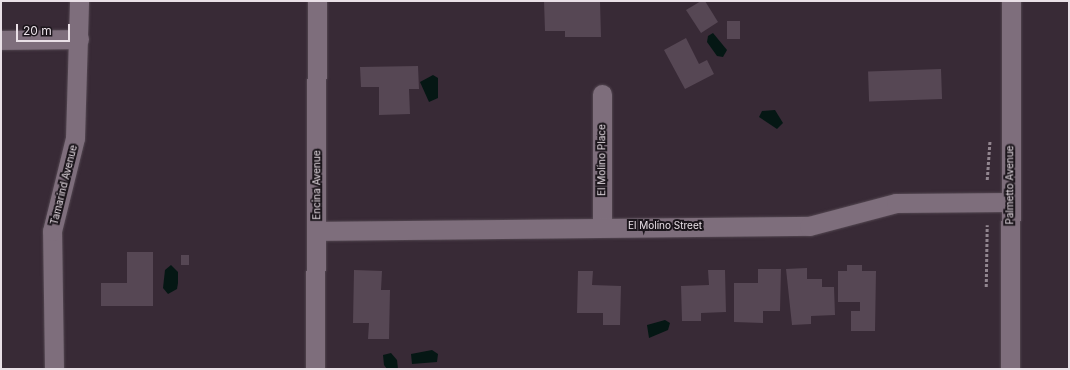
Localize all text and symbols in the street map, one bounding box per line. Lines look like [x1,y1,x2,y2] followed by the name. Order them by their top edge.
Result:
[18,16,72,42] scale bar
[23,23,52,38] text: 20 m
[596,124,608,196] street label: El Molino Place
[48,144,80,226] street label: Tamarind Avenue
[1004,145,1016,225] street label: Palmetto Avenue
[311,150,323,220] street label: Encina Avenue
[628,220,702,232] street label: El Molino Street

